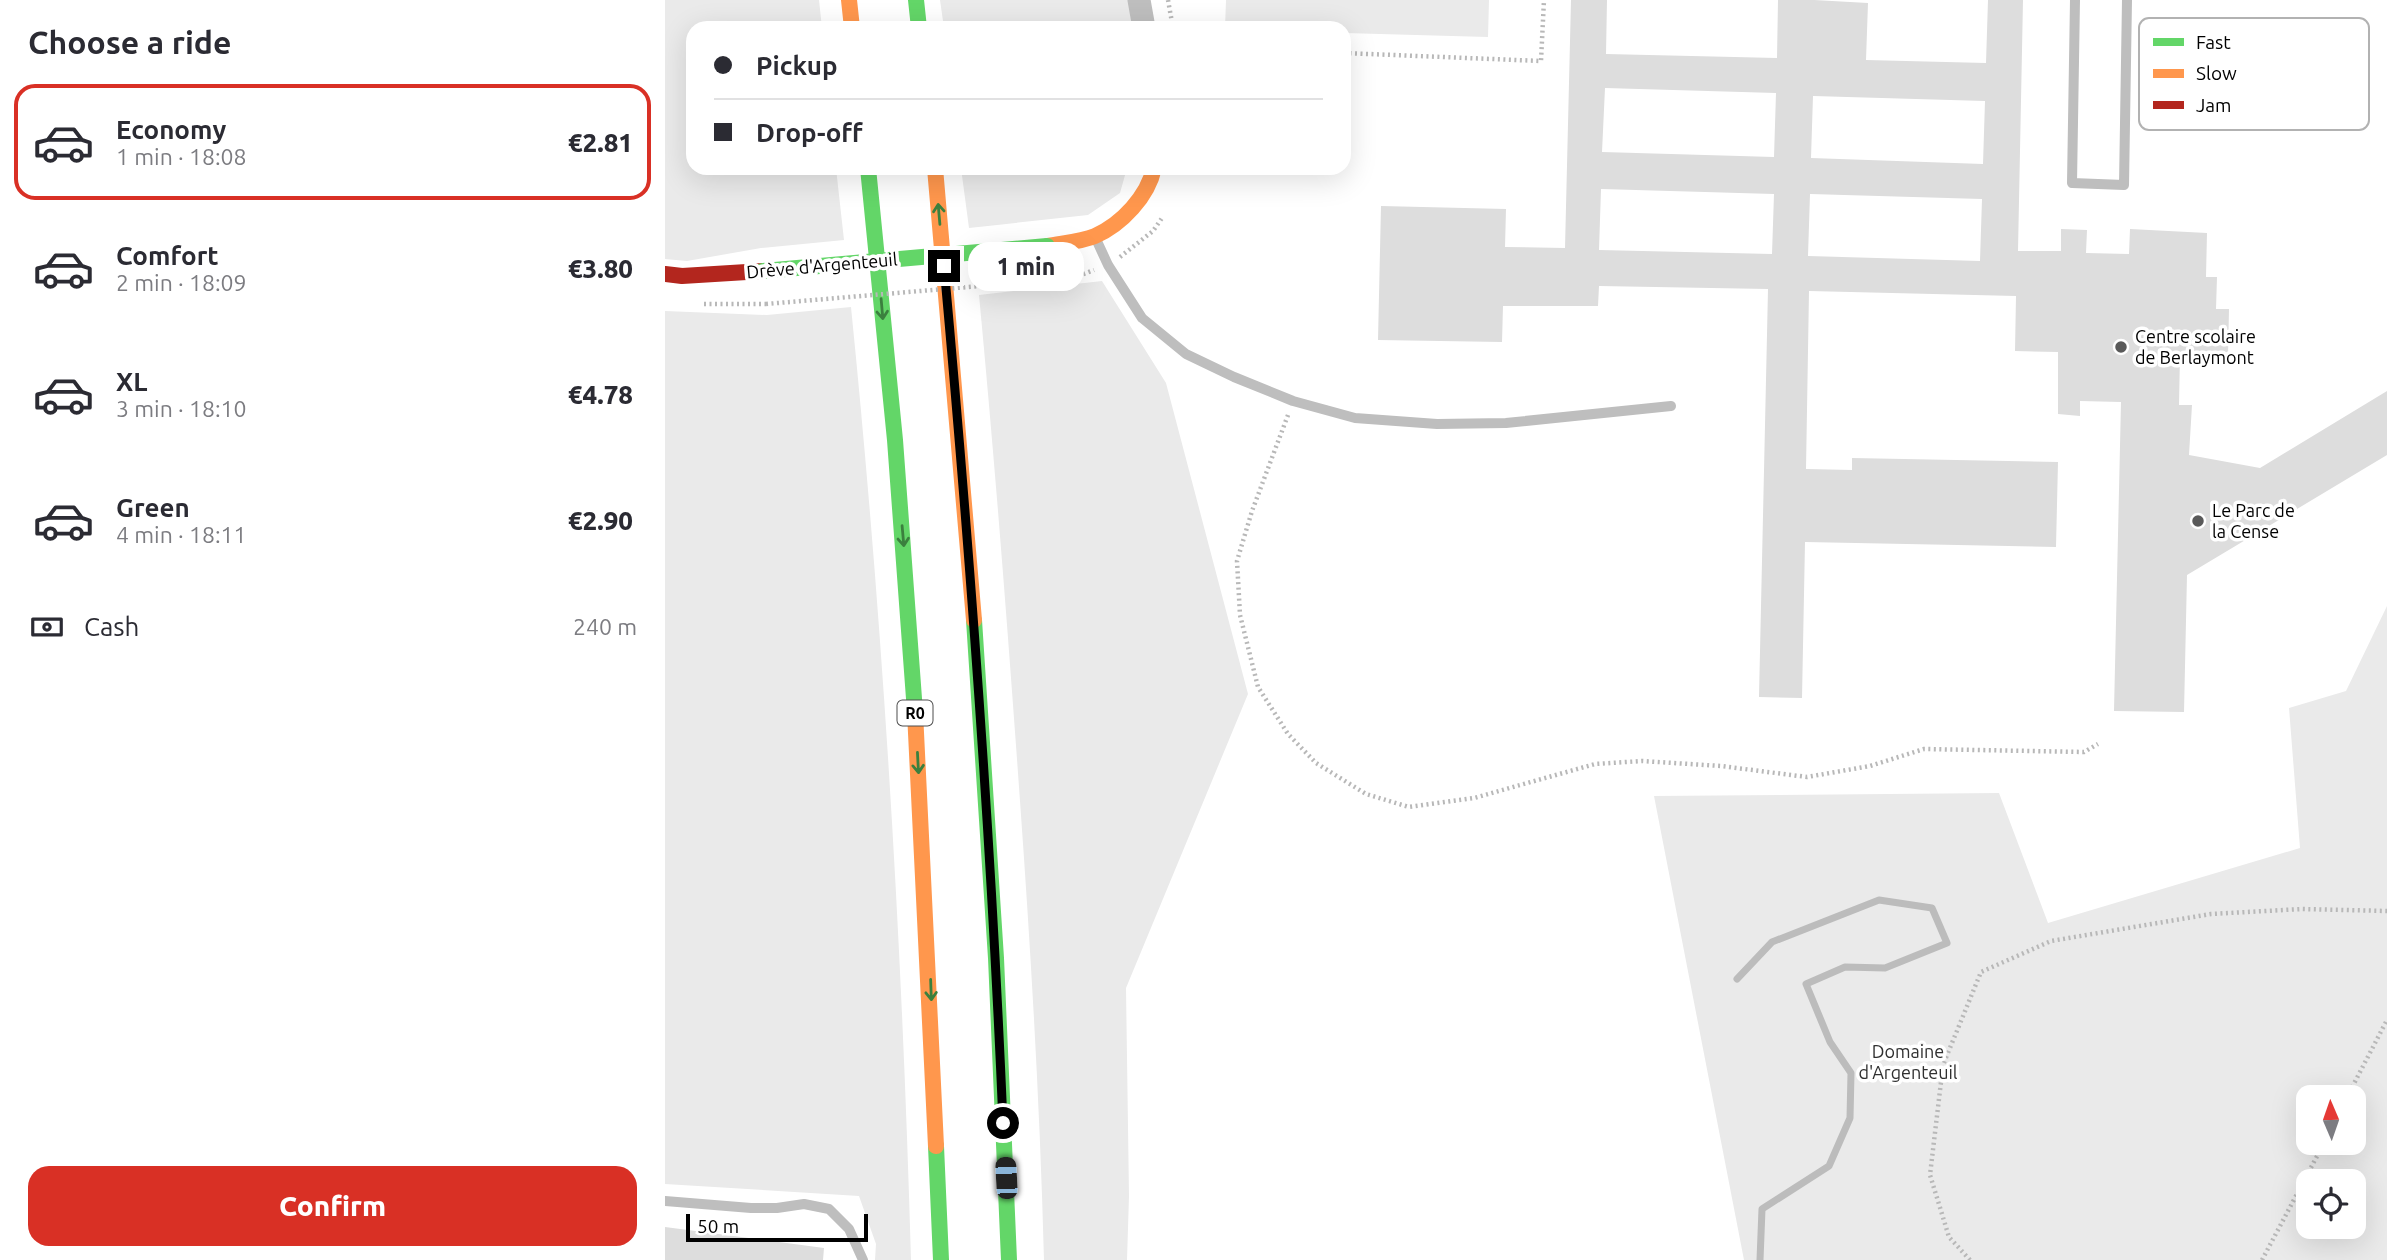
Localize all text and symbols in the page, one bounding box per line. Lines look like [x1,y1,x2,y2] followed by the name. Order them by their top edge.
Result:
[2139,18,2369,130] legend
[28,24,231,60] text: Choose a ride
[2196,31,2231,53] text: Fast
[756,51,838,80] text: Pickup
[2196,62,2237,84] text: Slow
[2196,94,2232,116] text: Jam
[32,111,95,174] icon: car
[116,115,226,144] text: Economy
[756,118,863,147] text: Drop-off
[568,128,633,157] text: €2.81
[116,144,247,169] text: 1 min · 18:08
[932,203,945,226] one-way arrow
[32,237,95,300] icon: car
[116,241,219,270] text: Comfort
[969,242,1084,290] callout: 1 min
[746,248,898,282] street label: Drève d'Argenteuil
[928,250,960,282] route end
[568,254,633,283] text: €3.80
[997,254,1055,279] text: 1 min
[116,270,247,295] text: 2 min · 18:09
[875,297,888,320] one-way arrow
[2135,326,2256,367] place label: Centre scolaire de Berlaymont
[2113,339,2129,355] marker: Centre scolaire de Berlaymont
[32,363,95,426] icon: car
[116,367,147,396] text: XL
[568,380,633,409] text: €4.78
[116,396,247,421] text: 3 min · 18:10
[32,489,95,552] icon: car
[116,493,190,522] text: Green
[2212,500,2295,541] place label: Le Parc de la Cense
[568,506,633,535] text: €2.90
[2190,513,2206,529] marker: Le Parc de la Cense
[116,522,247,547] text: 4 min · 18:11
[897,524,910,546] one-way arrow
[28,608,66,646] icon: cash
[84,612,139,641] text: Cash
[573,614,637,639] text: 240 m
[897,700,933,726] road number: R0
[911,751,924,774] one-way arrow
[924,978,937,1001] one-way arrow
[1858,1041,1958,1082] park label: Domaine d'Argenteuil
[2296,1085,2366,1155] north arrow
[2296,1085,2366,1239] map controls
[987,1107,1019,1139] route start
[995,1156,1018,1200] car
[28,1166,637,1246] button: Confirm
[2296,1169,2366,1239] button: locate
[686,1211,868,1243] scale bar
[697,1215,739,1237] text: 50 m

